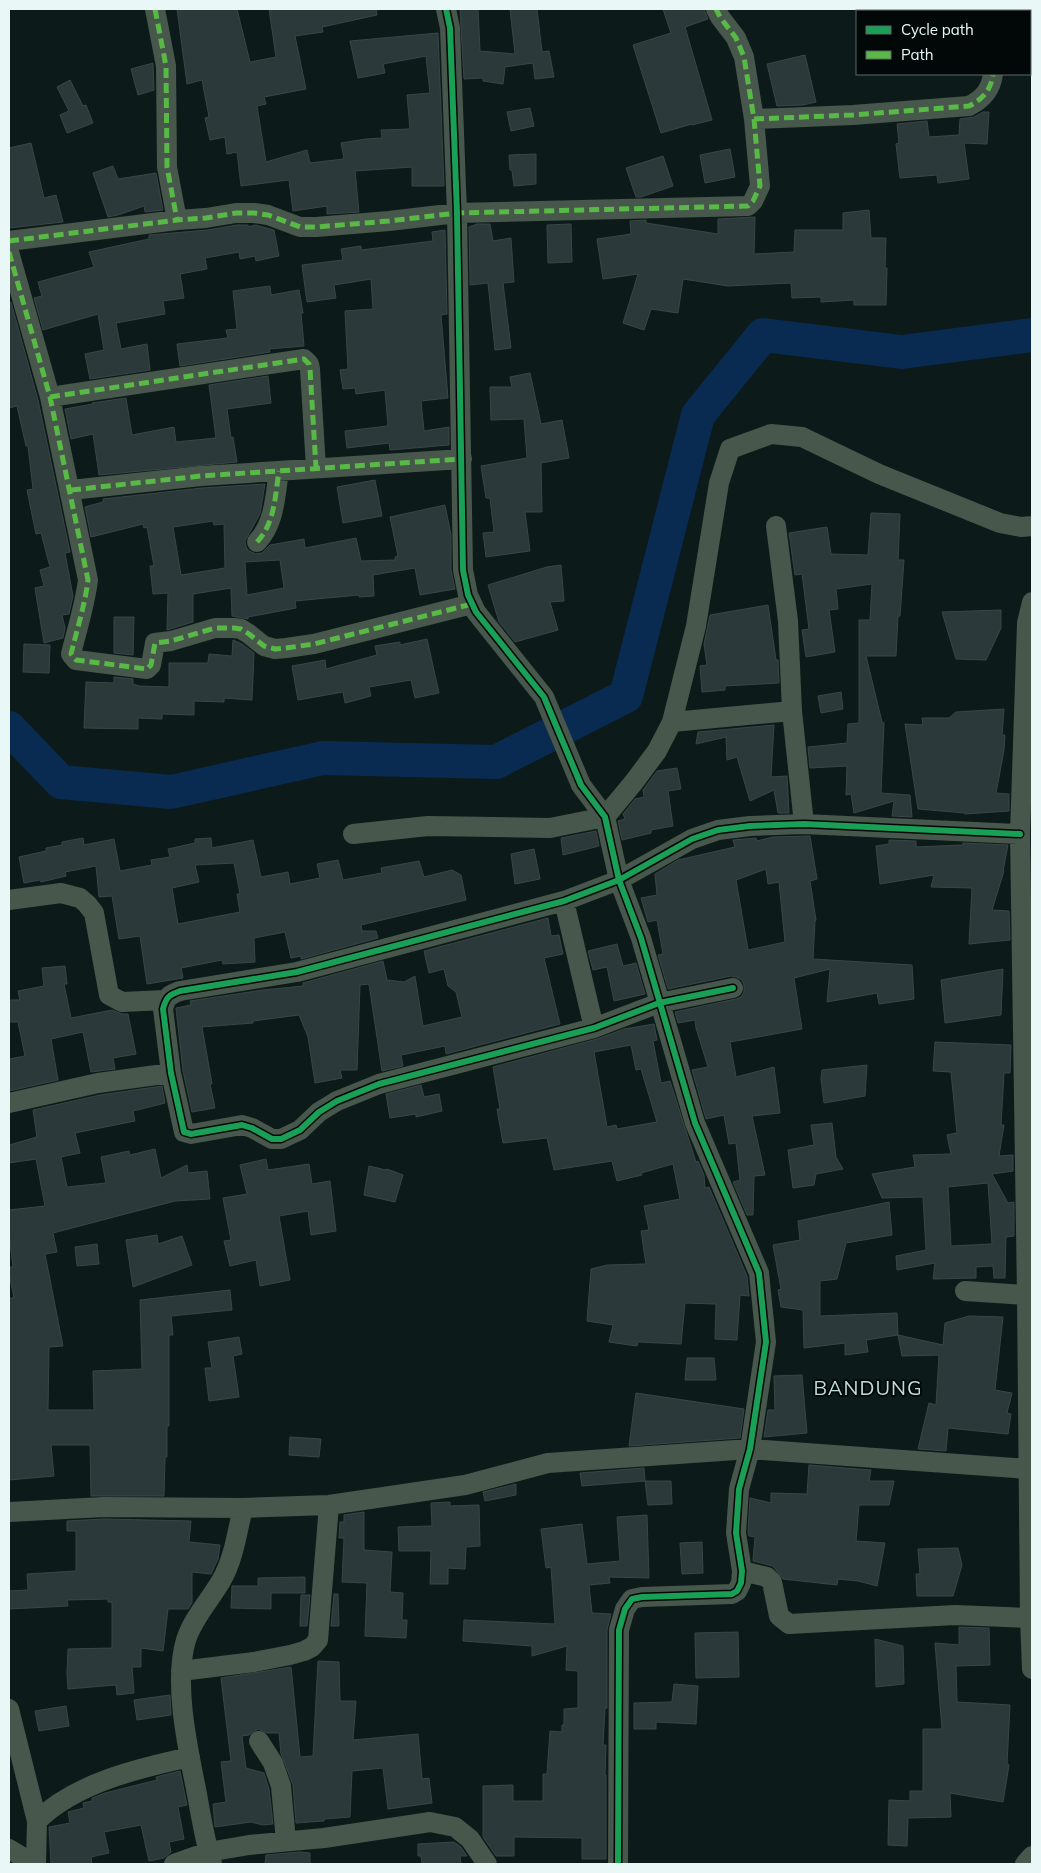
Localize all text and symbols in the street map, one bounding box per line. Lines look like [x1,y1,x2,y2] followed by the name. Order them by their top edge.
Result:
[856,10,1031,75] legend
[901,20,974,39] text: Cycle path
[901,45,933,64] text: Path
[813,1375,923,1400] district label: BANDUNG

